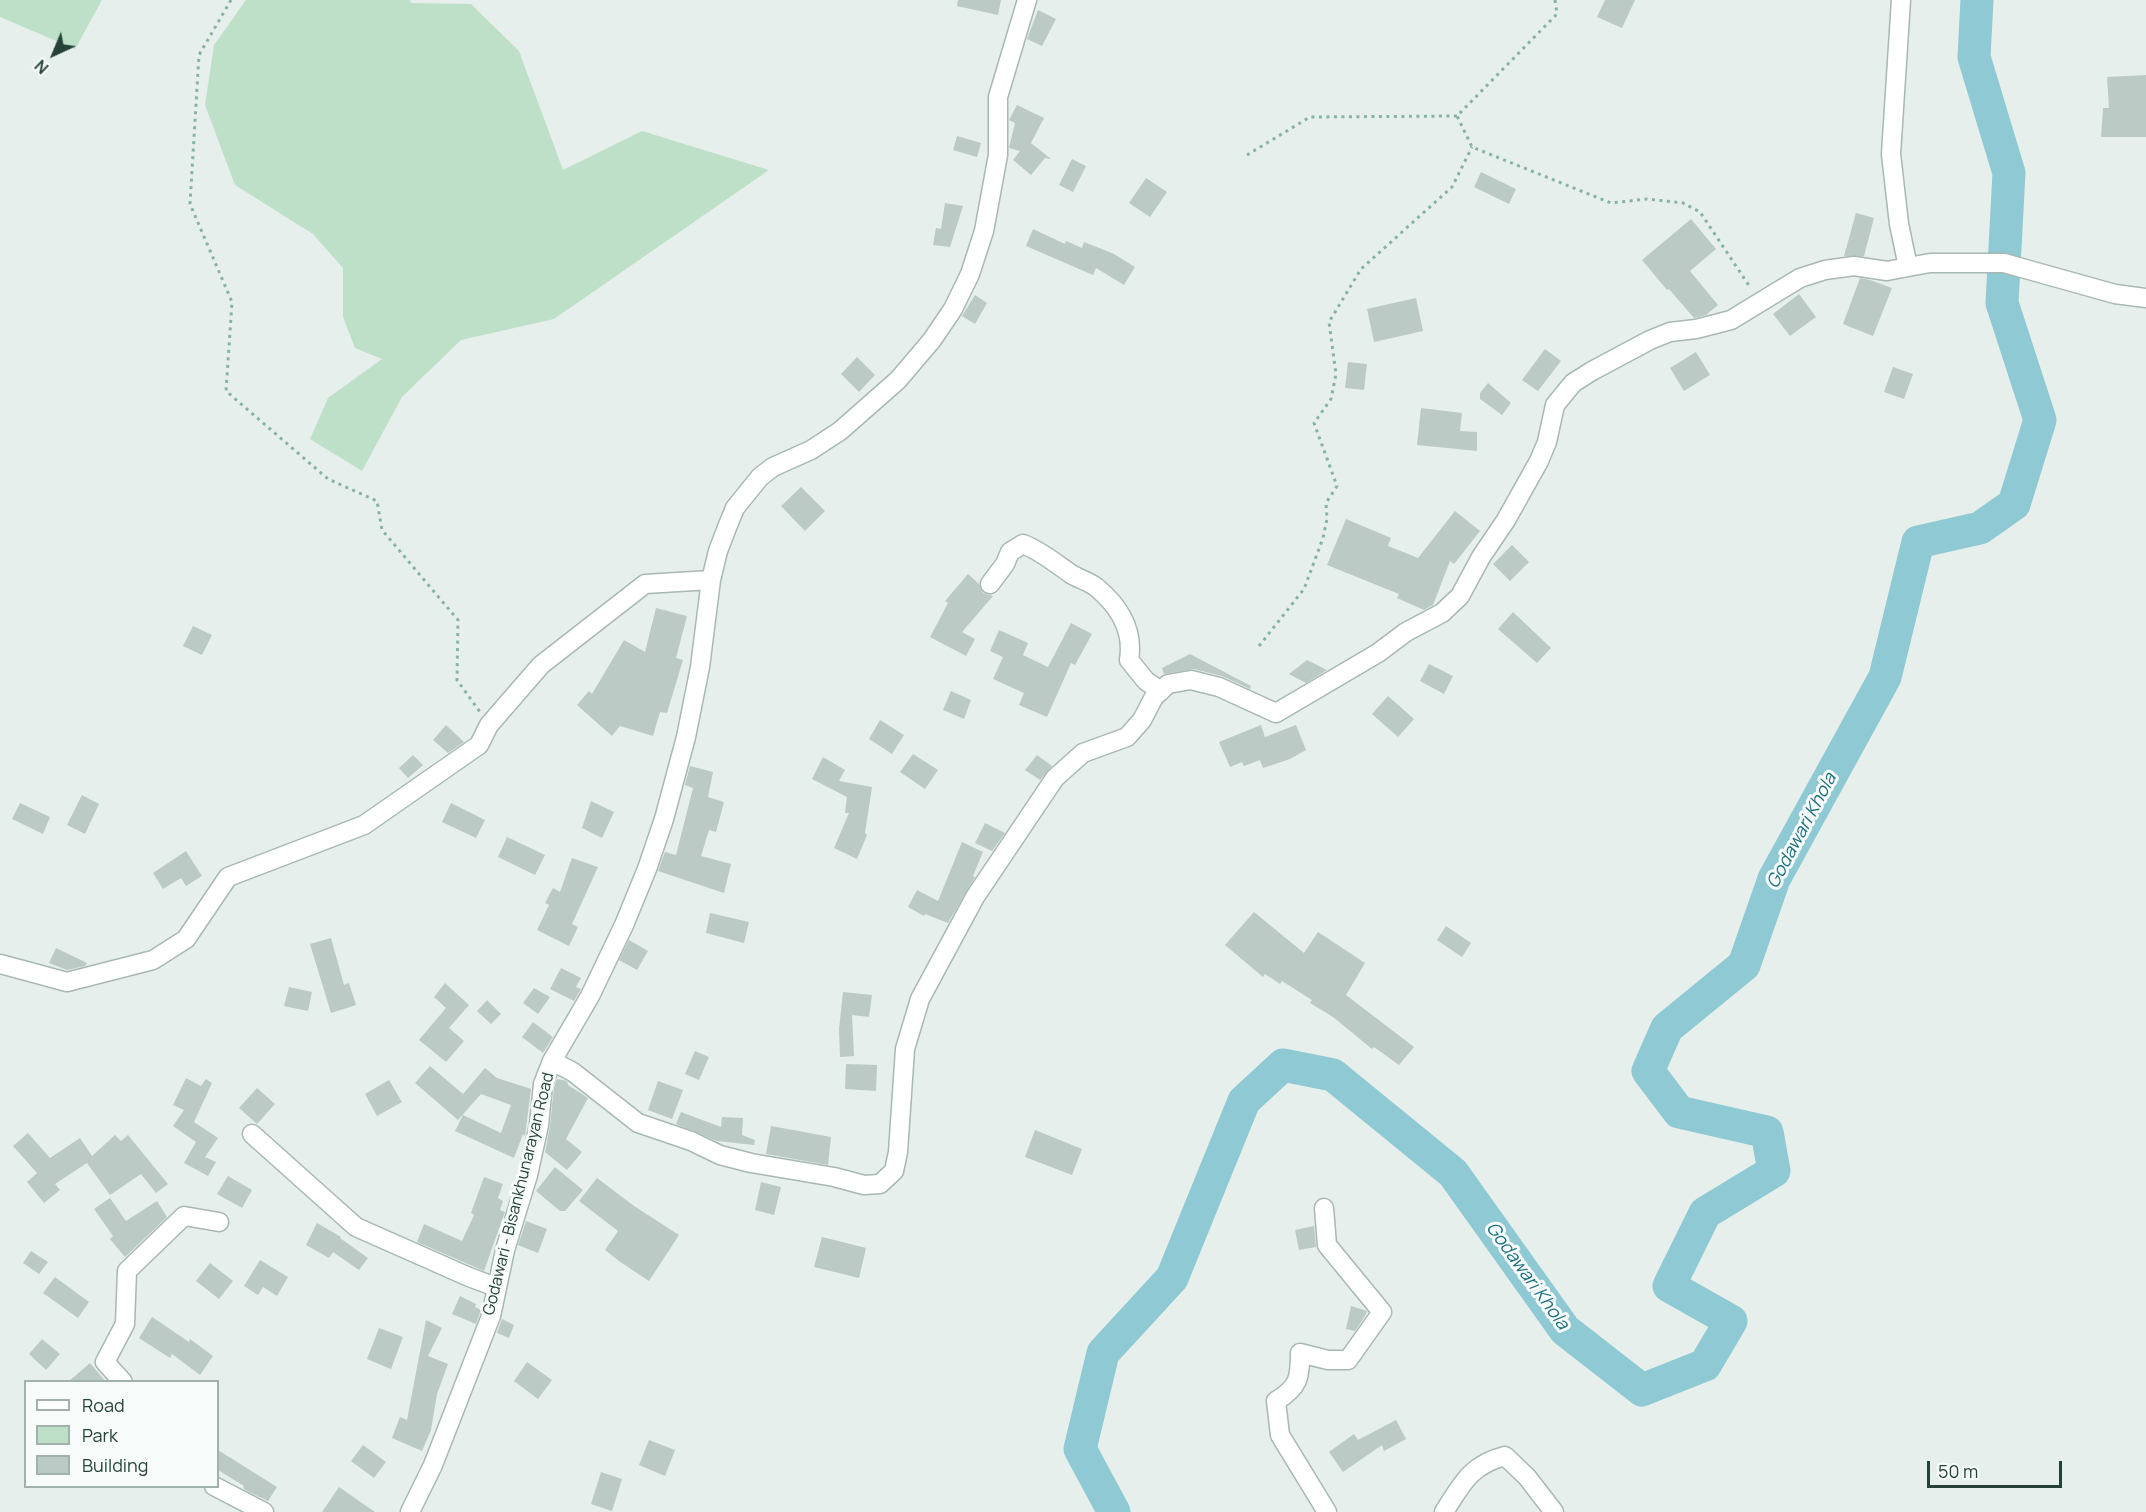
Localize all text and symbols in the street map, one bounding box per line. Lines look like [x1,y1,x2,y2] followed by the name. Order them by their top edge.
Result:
[24,24,84,84] north arrow
[30,55,53,79] text: N
[1763,770,1841,892] water label: Godawari Khola
[480,1071,558,1317] street label: Godawari - Bisankhunarayan Road
[1481,1218,1573,1334] water label: Godawari Khola
[24,1380,219,1488] legend
[82,1393,125,1417] text: Road
[82,1423,118,1447] text: Park
[1930,1449,2065,1487] scale bar
[82,1453,148,1477] text: Building
[1938,1459,1978,1483] text: 50 m

